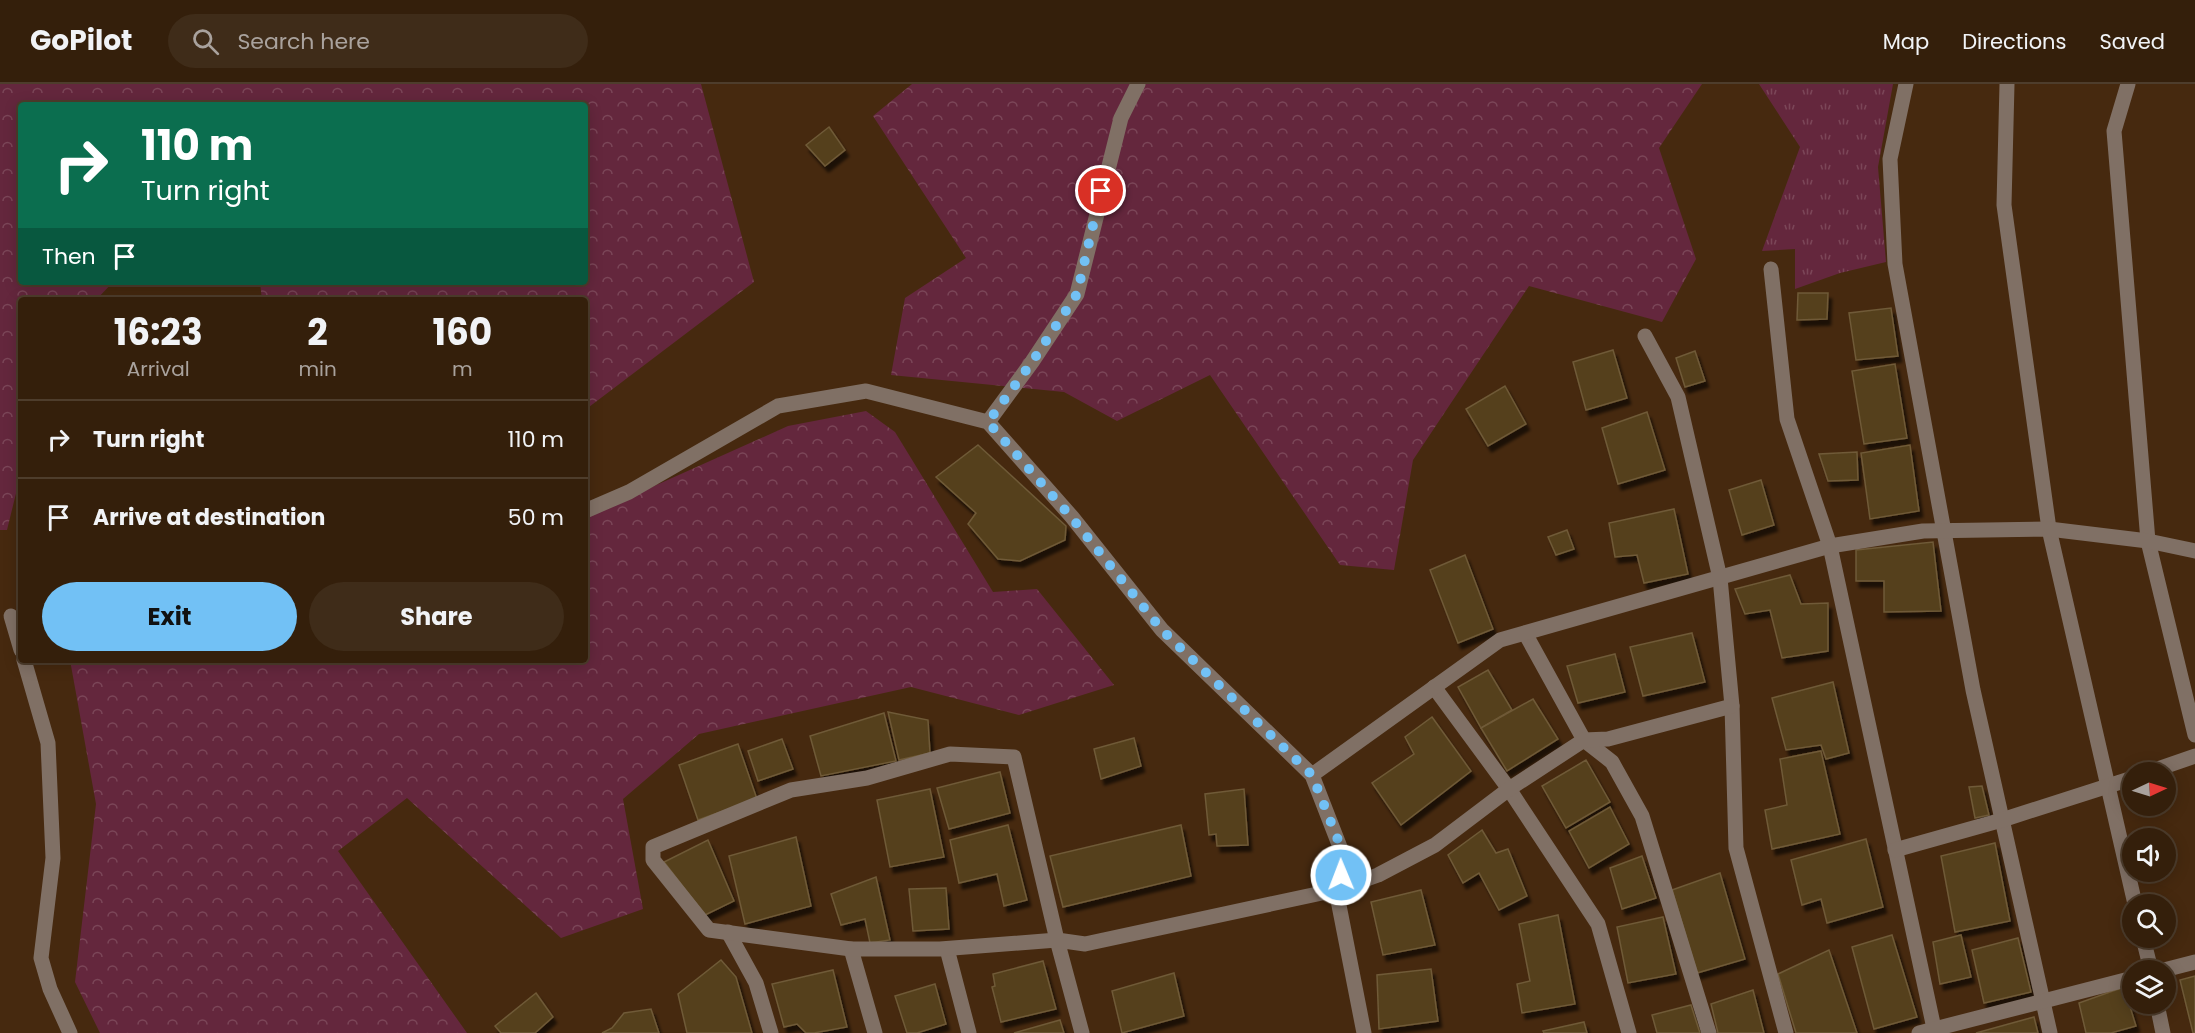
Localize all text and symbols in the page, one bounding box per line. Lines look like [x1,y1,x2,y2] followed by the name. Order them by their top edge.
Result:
[168,14,588,68] search box
[30,21,132,60] text: GoPilot
[189,25,222,58] icon: search
[237,26,370,57] text: Search here
[1883,27,1929,56] text: Map
[1962,27,2066,56] text: Directions
[2099,27,2165,56] text: Saved
[141,116,253,175] text: 110 m
[42,126,120,204] icon: right
[1075,165,1126,216] pin
[141,172,270,209] text: Turn right
[1084,174,1117,207] icon: arrive
[108,240,141,273] icon: arrive
[42,241,96,272] text: Then
[114,307,203,358] text: 16:23
[307,307,328,358] text: 2
[432,307,492,358] text: 160
[127,355,190,383] text: Arrival
[298,355,337,383] text: min
[452,355,473,383] text: m
[42,423,75,456] icon: right
[93,424,204,455] text: Turn right
[508,424,564,455] text: 110 m
[42,501,75,534] icon: arrive
[93,502,325,533] text: Arrive at destination
[508,502,564,533] text: 50 m
[42,582,297,651] button: Exit
[309,582,564,651] button: Share
[2122,762,2176,816] north arrow
[2122,762,2176,1014] map controls
[2122,828,2176,882] button: sound
[1309,843,1373,907] position arrow
[2122,894,2176,948] button: search
[2122,960,2176,1014] button: layers

